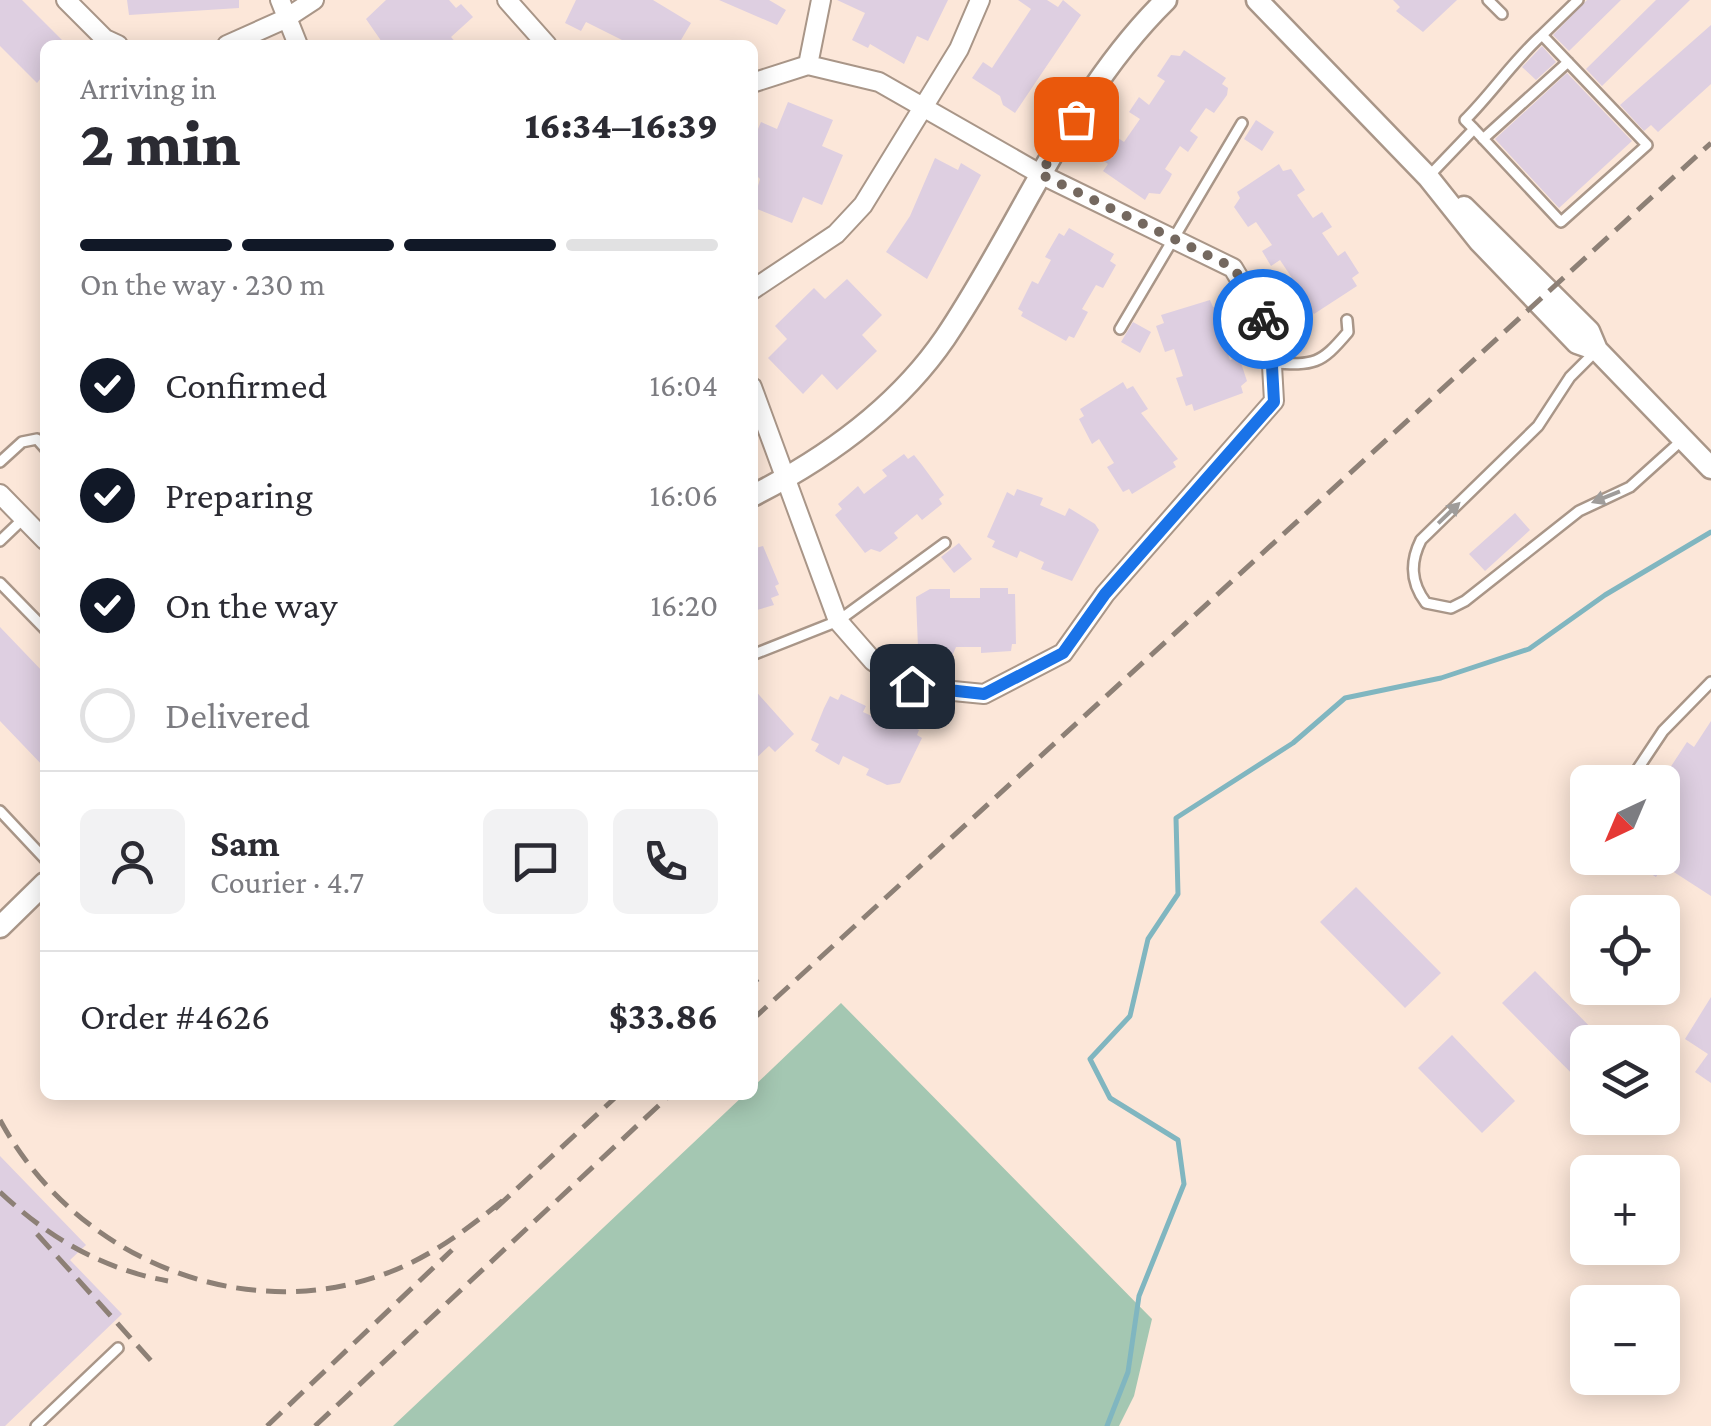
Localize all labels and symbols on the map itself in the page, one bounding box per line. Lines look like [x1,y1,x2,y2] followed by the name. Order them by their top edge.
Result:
[1034,77,1119,162] pin
[1213,269,1313,369] courier
[1591,489,1621,505] one-way arrow
[1437,502,1461,525] one-way arrow
[870,644,955,729] pin
[1570,765,1680,875] north arrow

